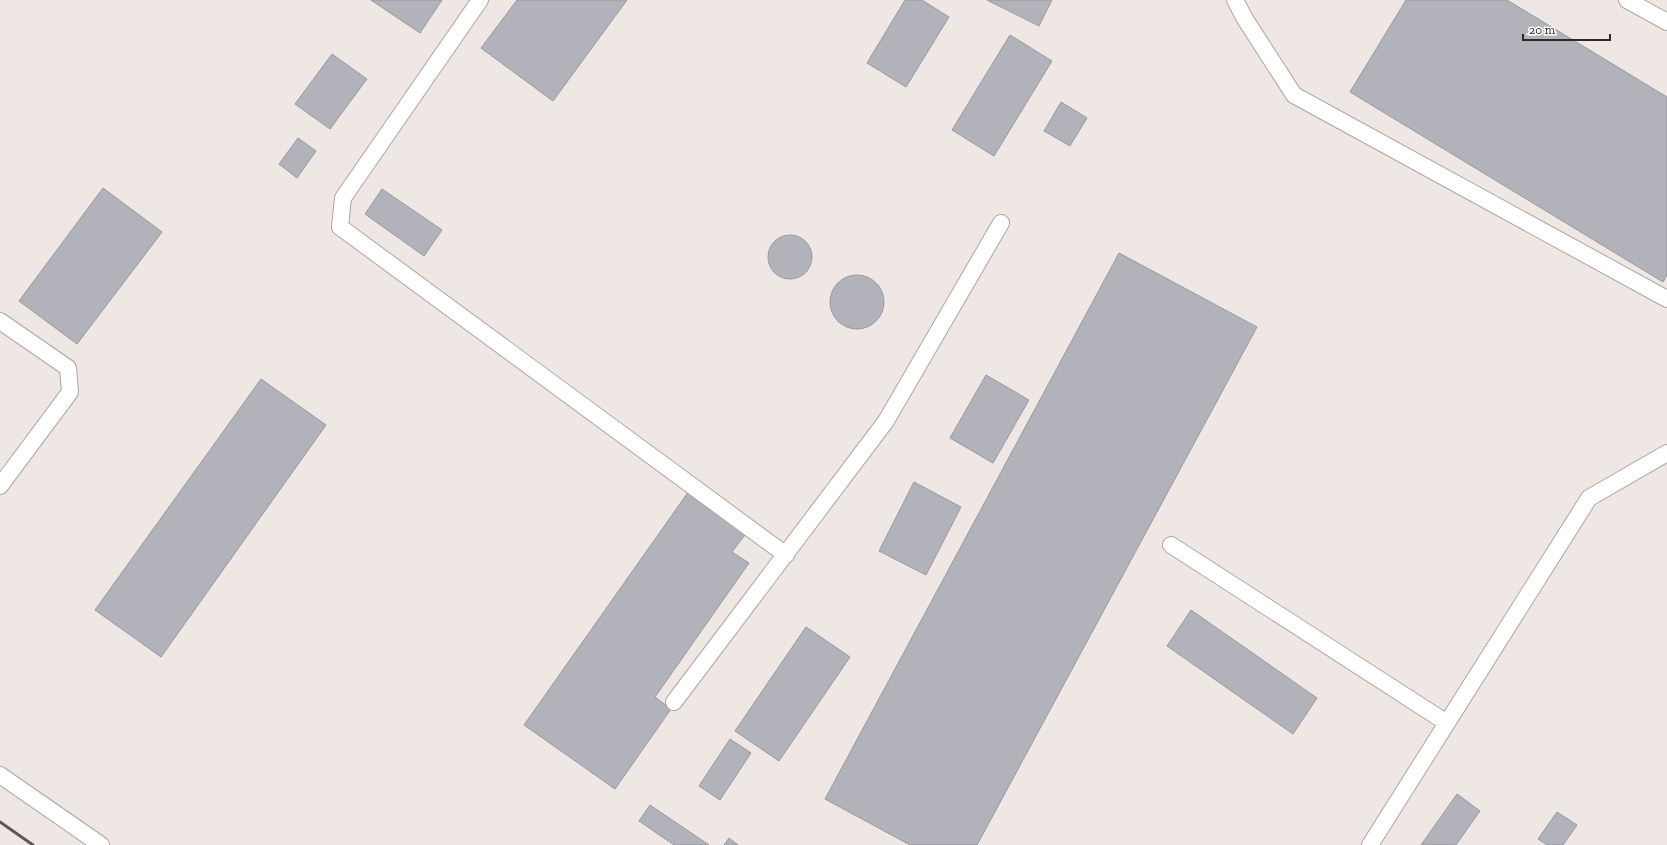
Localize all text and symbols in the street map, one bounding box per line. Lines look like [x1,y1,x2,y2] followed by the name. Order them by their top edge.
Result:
[1523,16,1610,42] scale bar
[1529,23,1556,37] text: 20 m

